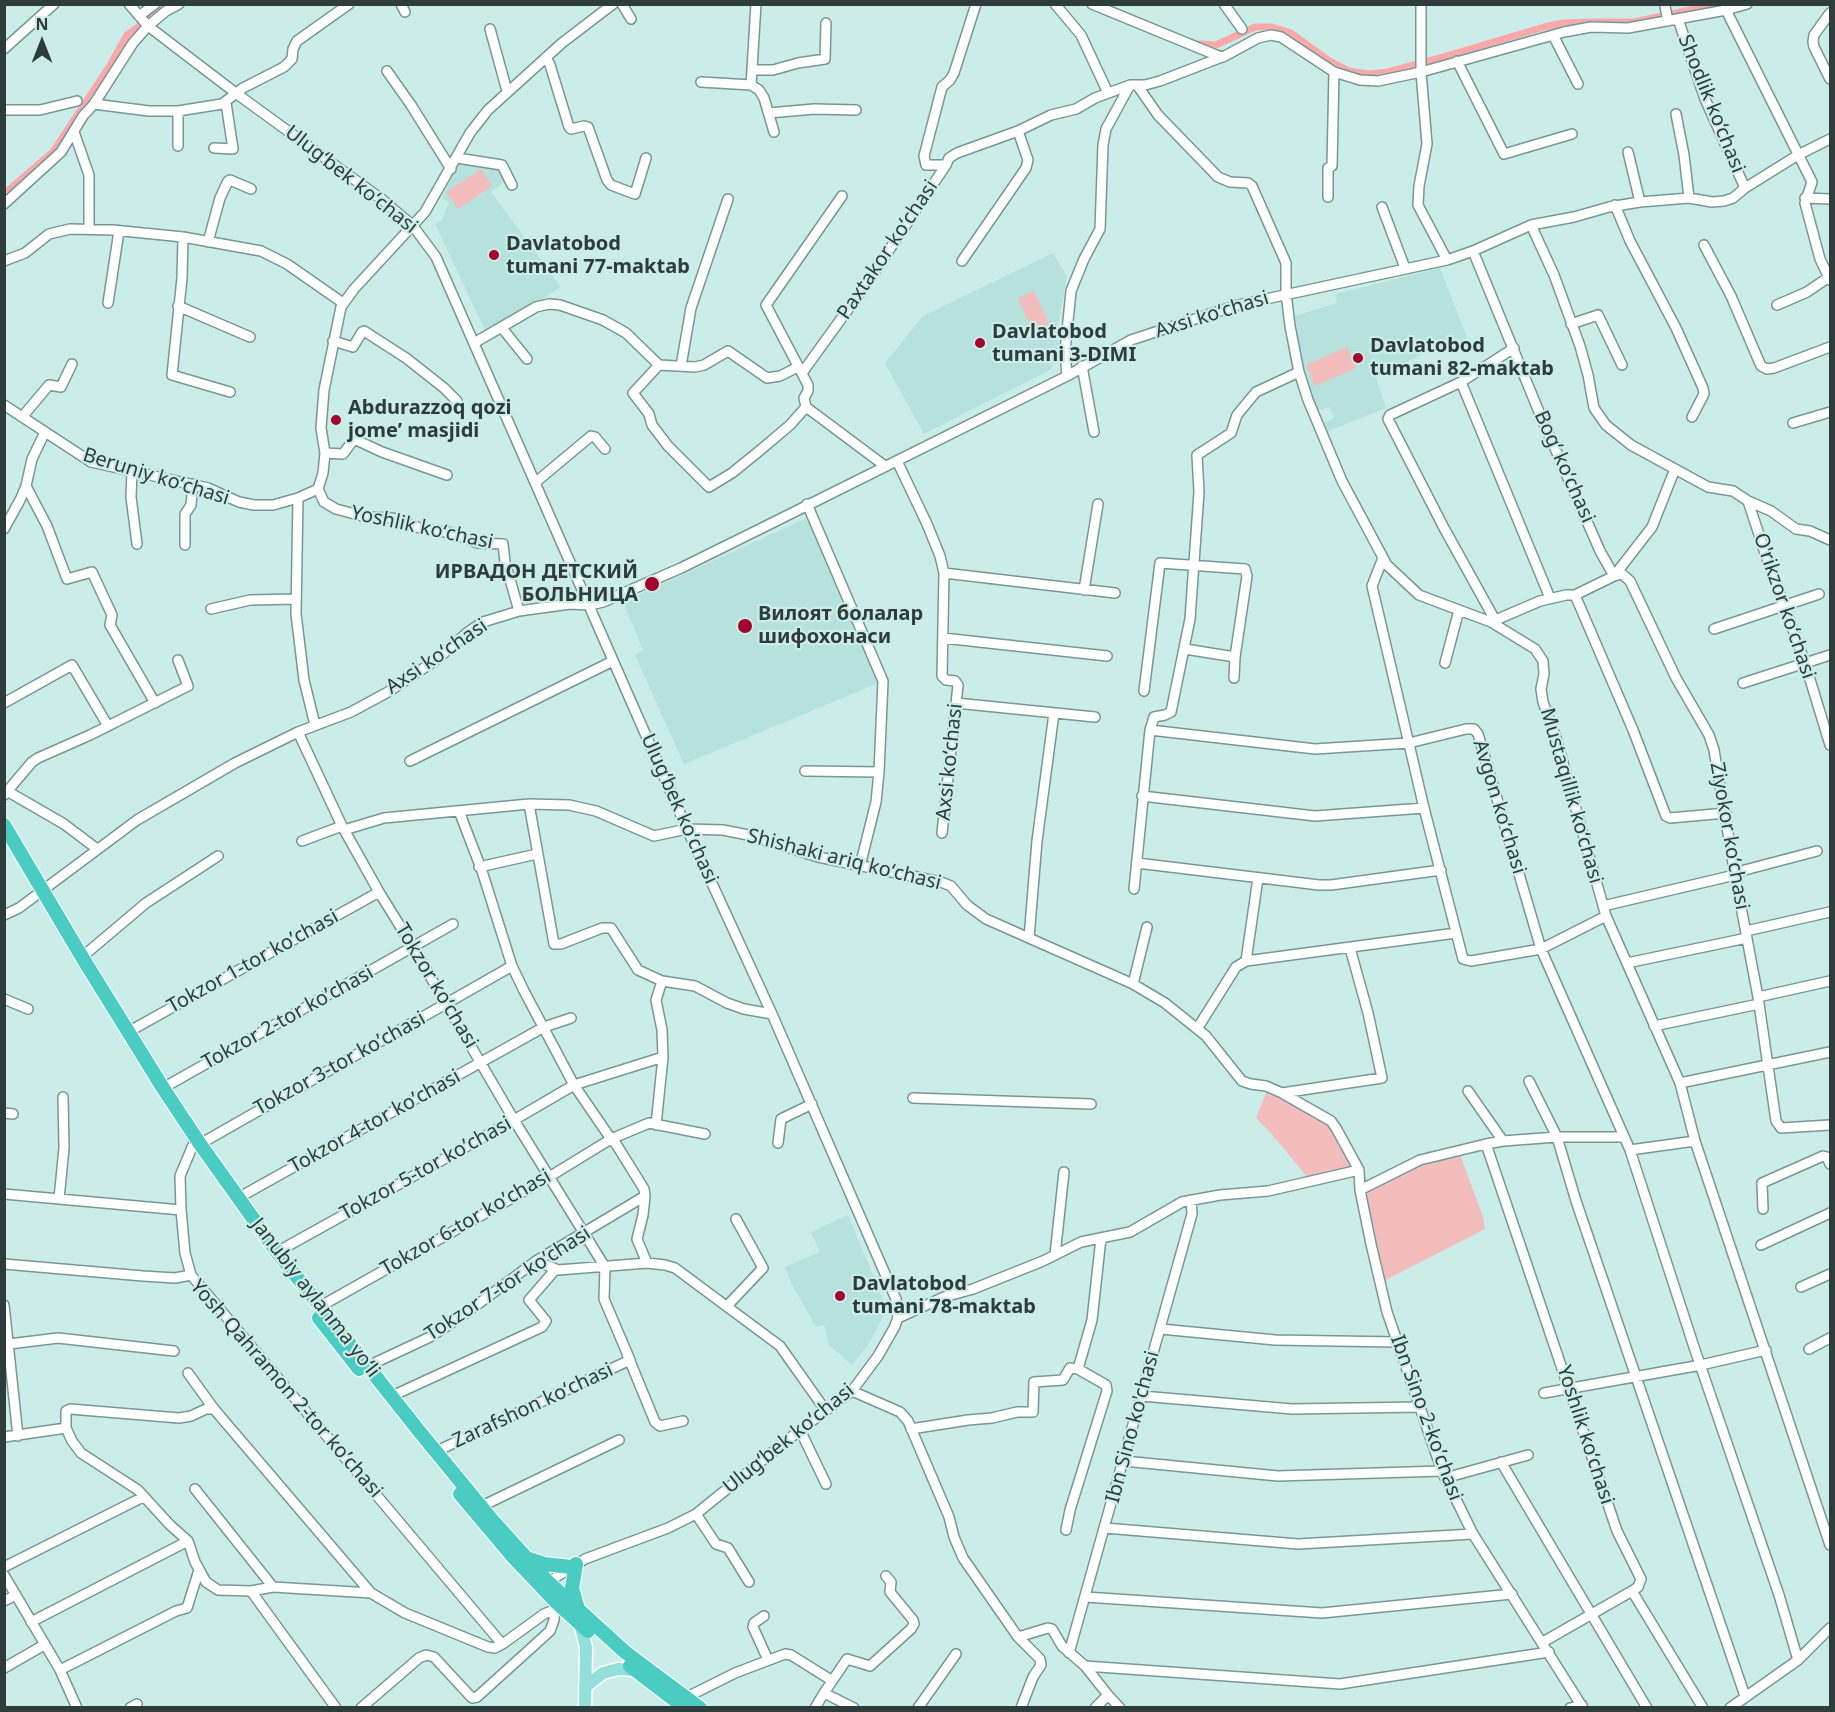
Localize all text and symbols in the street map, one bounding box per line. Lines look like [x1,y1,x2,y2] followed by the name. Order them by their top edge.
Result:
[12,12,72,72] north arrow
[35,13,49,35] text: N
[1672,31,1750,177] street label: Shodlik ko‘chasi
[280,121,422,239] street label: Ulugʻbek koʻchasi
[833,176,943,324] street label: Paxtakor koʻchasi
[506,232,690,279] place label: Davlatobod tumani 77-maktab
[487,248,501,262] marker: Davlatobod tumani 77-maktab
[1152,286,1272,344] street label: Axsi koʻchasi
[992,320,1136,367] place label: Davlatobod tumani 3-DIMI
[1370,334,1554,381] place label: Davlatobod tumani 82-maktab
[973,336,987,350] marker: Davlatobod tumani 3-DIMI
[1351,351,1365,365] marker: Davlatobod tumani 82-maktab
[348,396,511,443] place label: Abdurazzoq qozi jome’ masjidi
[1529,407,1599,527] street label: Bogʻ koʻchasi
[329,413,343,427] marker: Abdurazzoq qozi jome’ masjidi
[80,443,232,511] street label: Beruniy koʻchasi
[349,501,495,555] street label: Yoshlik koʻchasi
[1748,530,1820,682] street label: O'rikzor koʻchasi
[435,560,638,607] place label: ИРВАДОН ДЕТСКИЙ БОЛЬНИЦА
[643,575,661,593] marker: ИРВАДОН ДЕТСКИЙ БОЛЬНИЦА
[758,602,923,649] place label: Вилоят болалар шифохонаси
[382,614,492,700] street label: Axsi koʻchasi
[736,617,754,635] marker: Вилоят болалар шифохонаси
[932,702,968,822] street label: Axsi koʻchasi
[1534,705,1608,887] street label: Mustaqillik koʻchasi
[635,730,723,888] street label: Ulugʻbek koʻchasi
[1467,737,1531,877] street label: Avgon koʻchasi
[1704,760,1754,912] street label: Ziyokor koʻchasi
[745,824,943,896] street label: Shishaki ariq koʻchasi
[163,905,343,1019] street label: Tokzor 1-tor koʼchasi
[389,919,483,1053] street label: Tokzor koʻchasi
[198,961,378,1075] street label: Tokzor 2-tor koʼchasi
[250,1007,430,1121] street label: Tokzor 3-tor koʼchasi
[285,1065,465,1179] street label: Tokzor 4-tor koʼchasi
[336,1112,516,1226] street label: Tokzor 5-tor koʼchasi
[377,1165,555,1281] street label: Tokzor 6-tor koʼchasi
[245,1214,385,1382] street label: Janubiy aylanma yoʻli
[421,1222,595,1346] street label: Tokzor 7-tor koʼchasi
[852,1272,1036,1319] place label: Davlatobod tumani 78-maktab
[185,1275,387,1503] street label: Yosh Qahramon 2-tor koʼchasi
[833,1289,847,1303] marker: Davlatobod tumani 78-maktab
[1385,1332,1467,1504] street label: Ibn Sino 2-koʼchasi
[1101,1348,1165,1506] street label: Ibn Sino ko'chasi
[449,1358,617,1454] street label: Zarafshon koʻchasi
[1551,1362,1619,1508] street label: Yoshlik koʻchasi
[719,1379,859,1499] street label: Ulugʻbek koʻchasi

